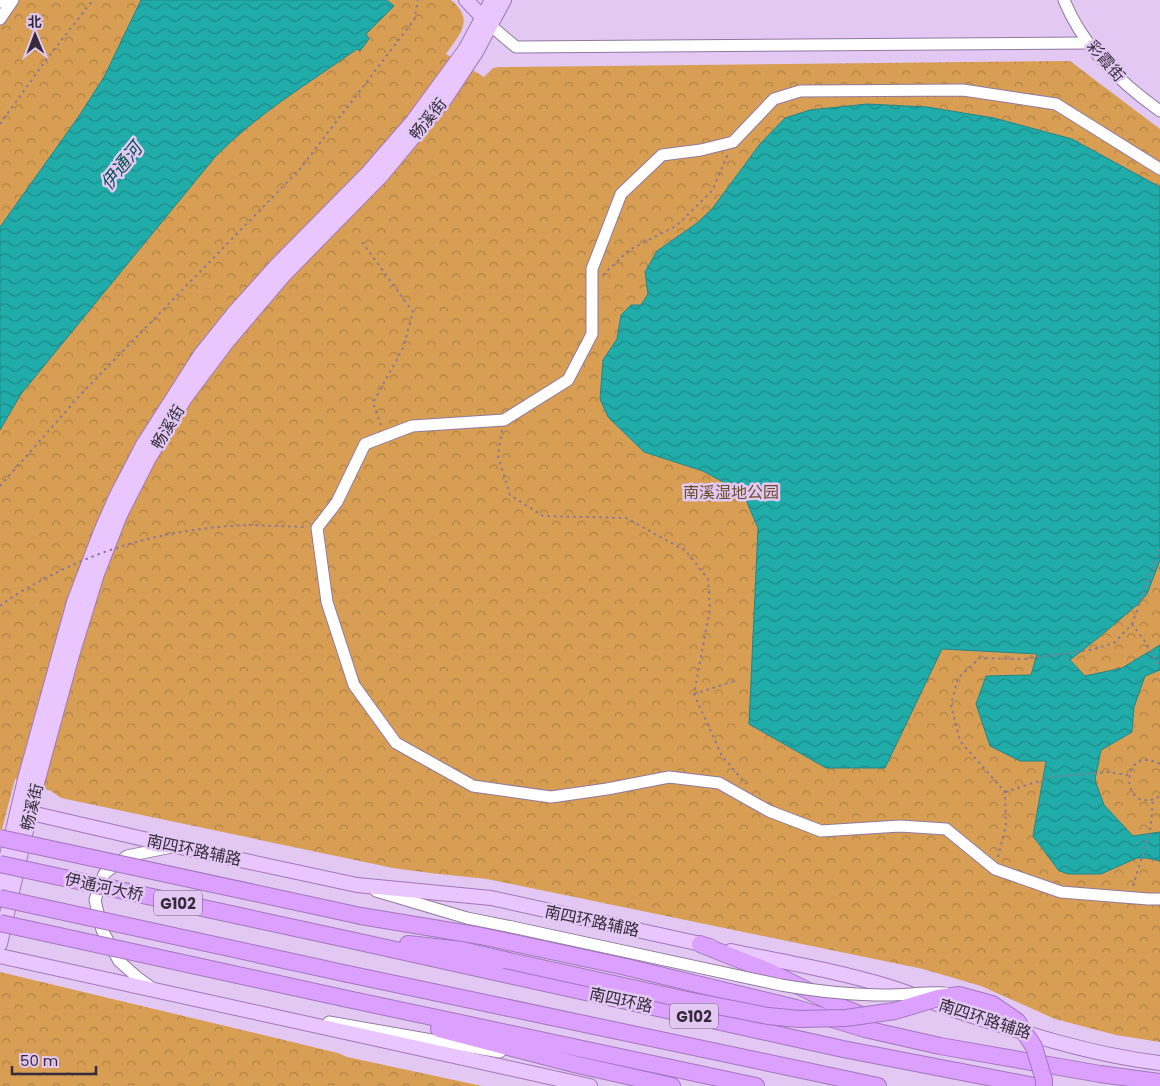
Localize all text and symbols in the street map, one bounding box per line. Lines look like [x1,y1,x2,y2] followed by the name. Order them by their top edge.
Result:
[10,10,60,60] north arrow
[28,12,42,32] text: 北
[1082,35,1130,87] street label: 彩霞街
[404,93,452,145] street label: 畅溪街
[95,135,149,195] water label: 伊通河
[146,400,190,454] street label: 畅溪街
[683,481,779,504] park label: 南溪湿地公园
[15,781,49,833] street label: 畅溪街
[145,829,243,871] street label: 南四环路辅路
[62,867,146,907] street label: 伊通河大桥
[154,890,202,916] road number: G102
[543,900,641,942] street label: 南四环路辅路
[587,982,655,1018] street label: 南四环路
[936,993,1034,1045] street label: 南四环路辅路
[670,1004,718,1028] road number: G102
[12,1044,96,1076] scale bar
[20,1050,58,1071] text: 50 m

